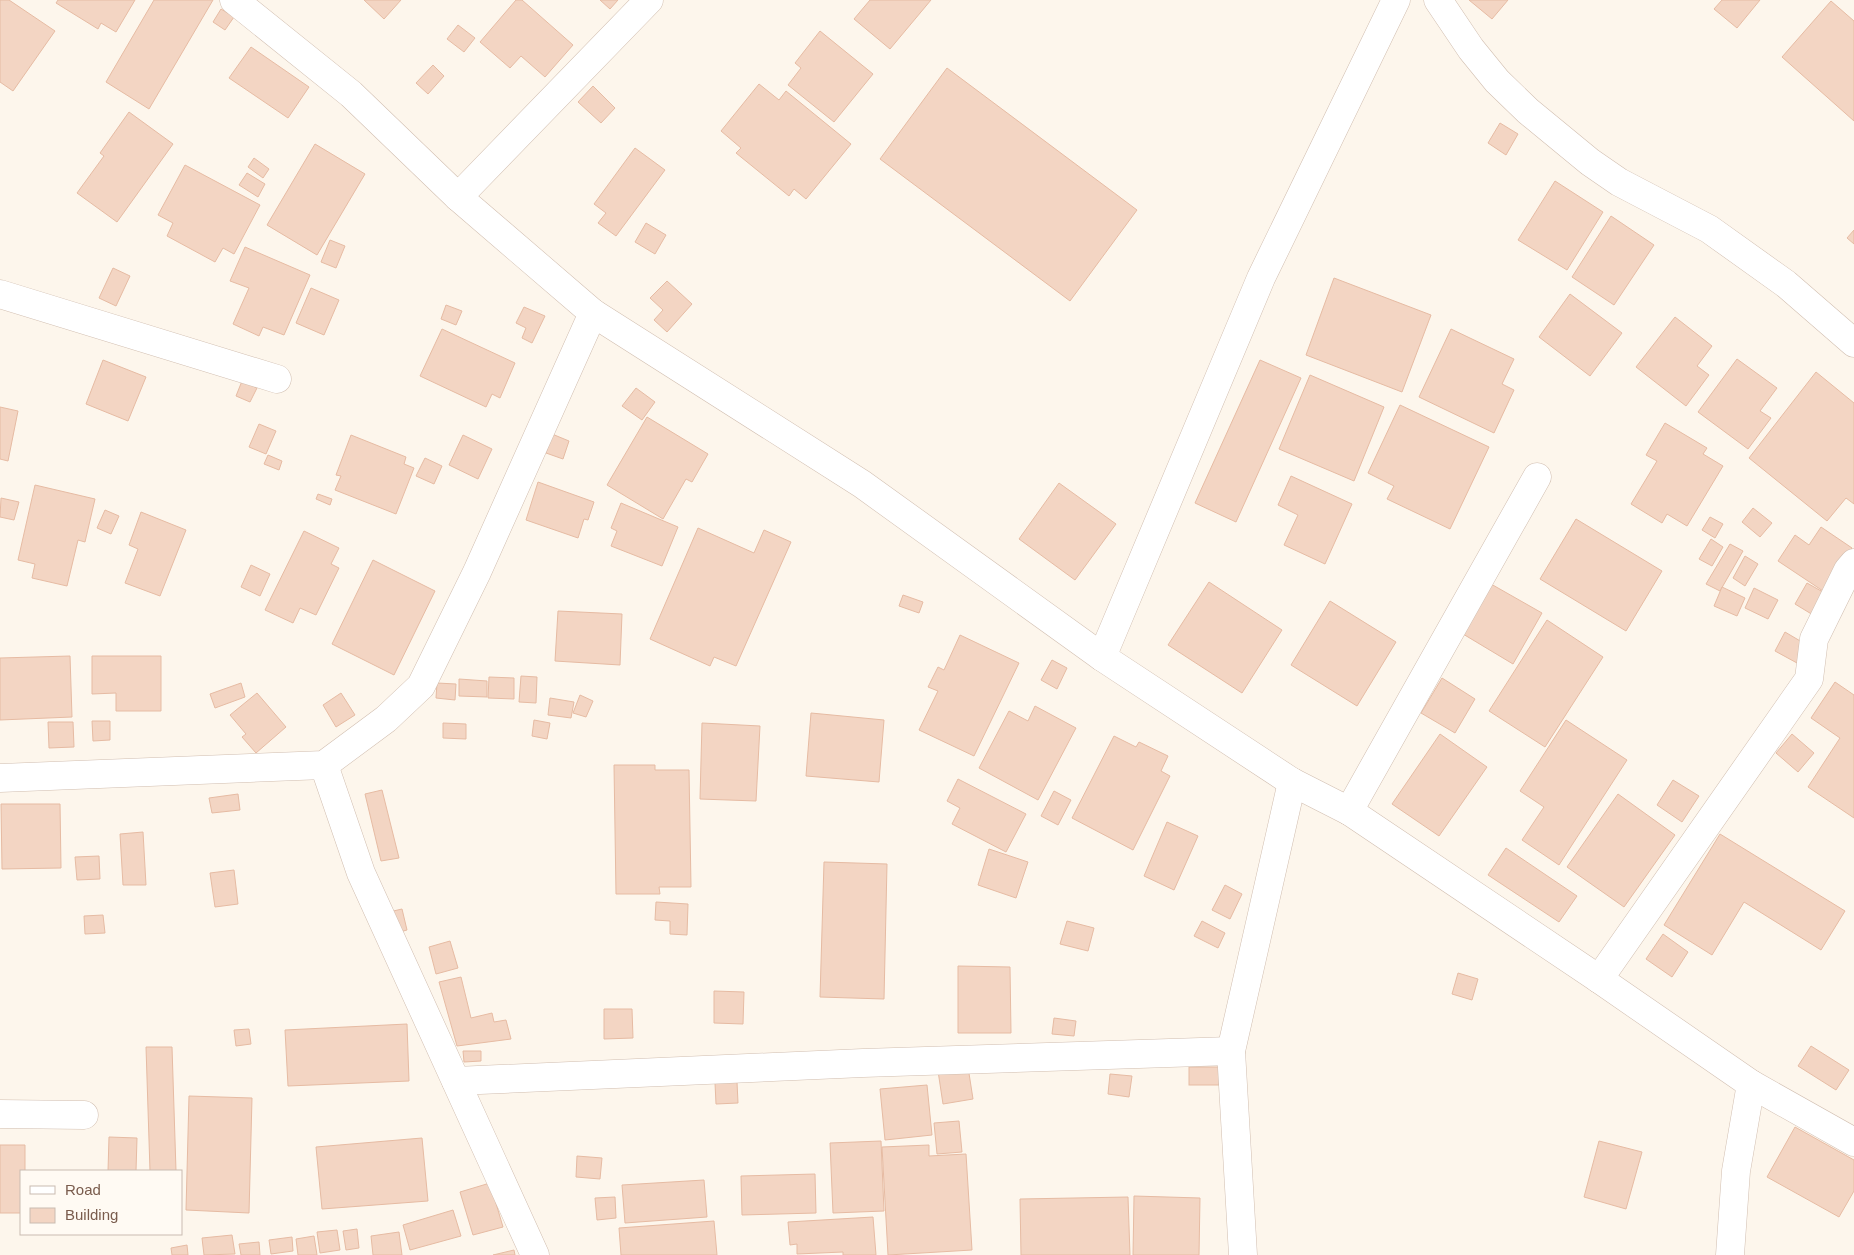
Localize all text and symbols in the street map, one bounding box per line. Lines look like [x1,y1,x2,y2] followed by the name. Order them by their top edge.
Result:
[20,1170,182,1235] legend
[65,1181,101,1198] text: Road
[65,1206,118,1223] text: Building

